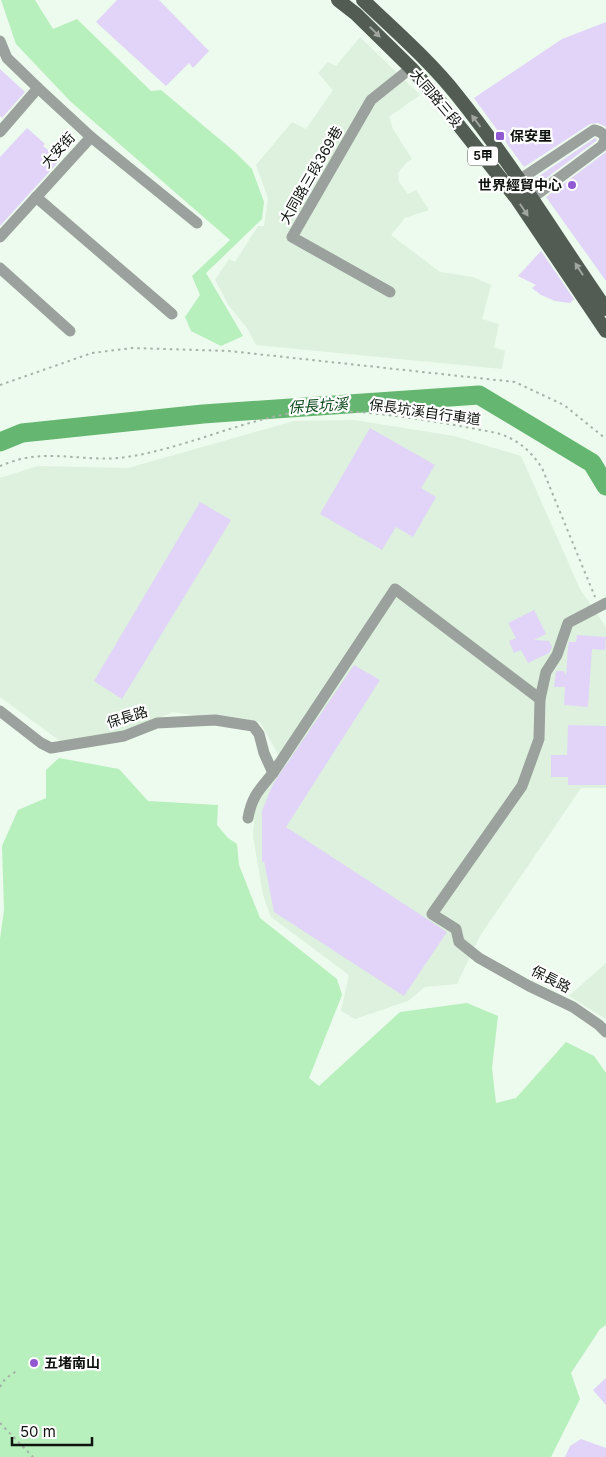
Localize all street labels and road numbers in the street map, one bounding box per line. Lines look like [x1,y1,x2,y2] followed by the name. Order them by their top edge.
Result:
[407,65,465,130] street label: 大同路三段
[276,123,345,227] street label: 大同路三段369巷
[37,128,78,171] street label: 大安街
[468,146,498,166] road number: 5甲
[368,395,482,428] street label: 保長坑溪自行車道
[104,702,149,731] street label: 保長路
[529,961,574,996] street label: 保長路

